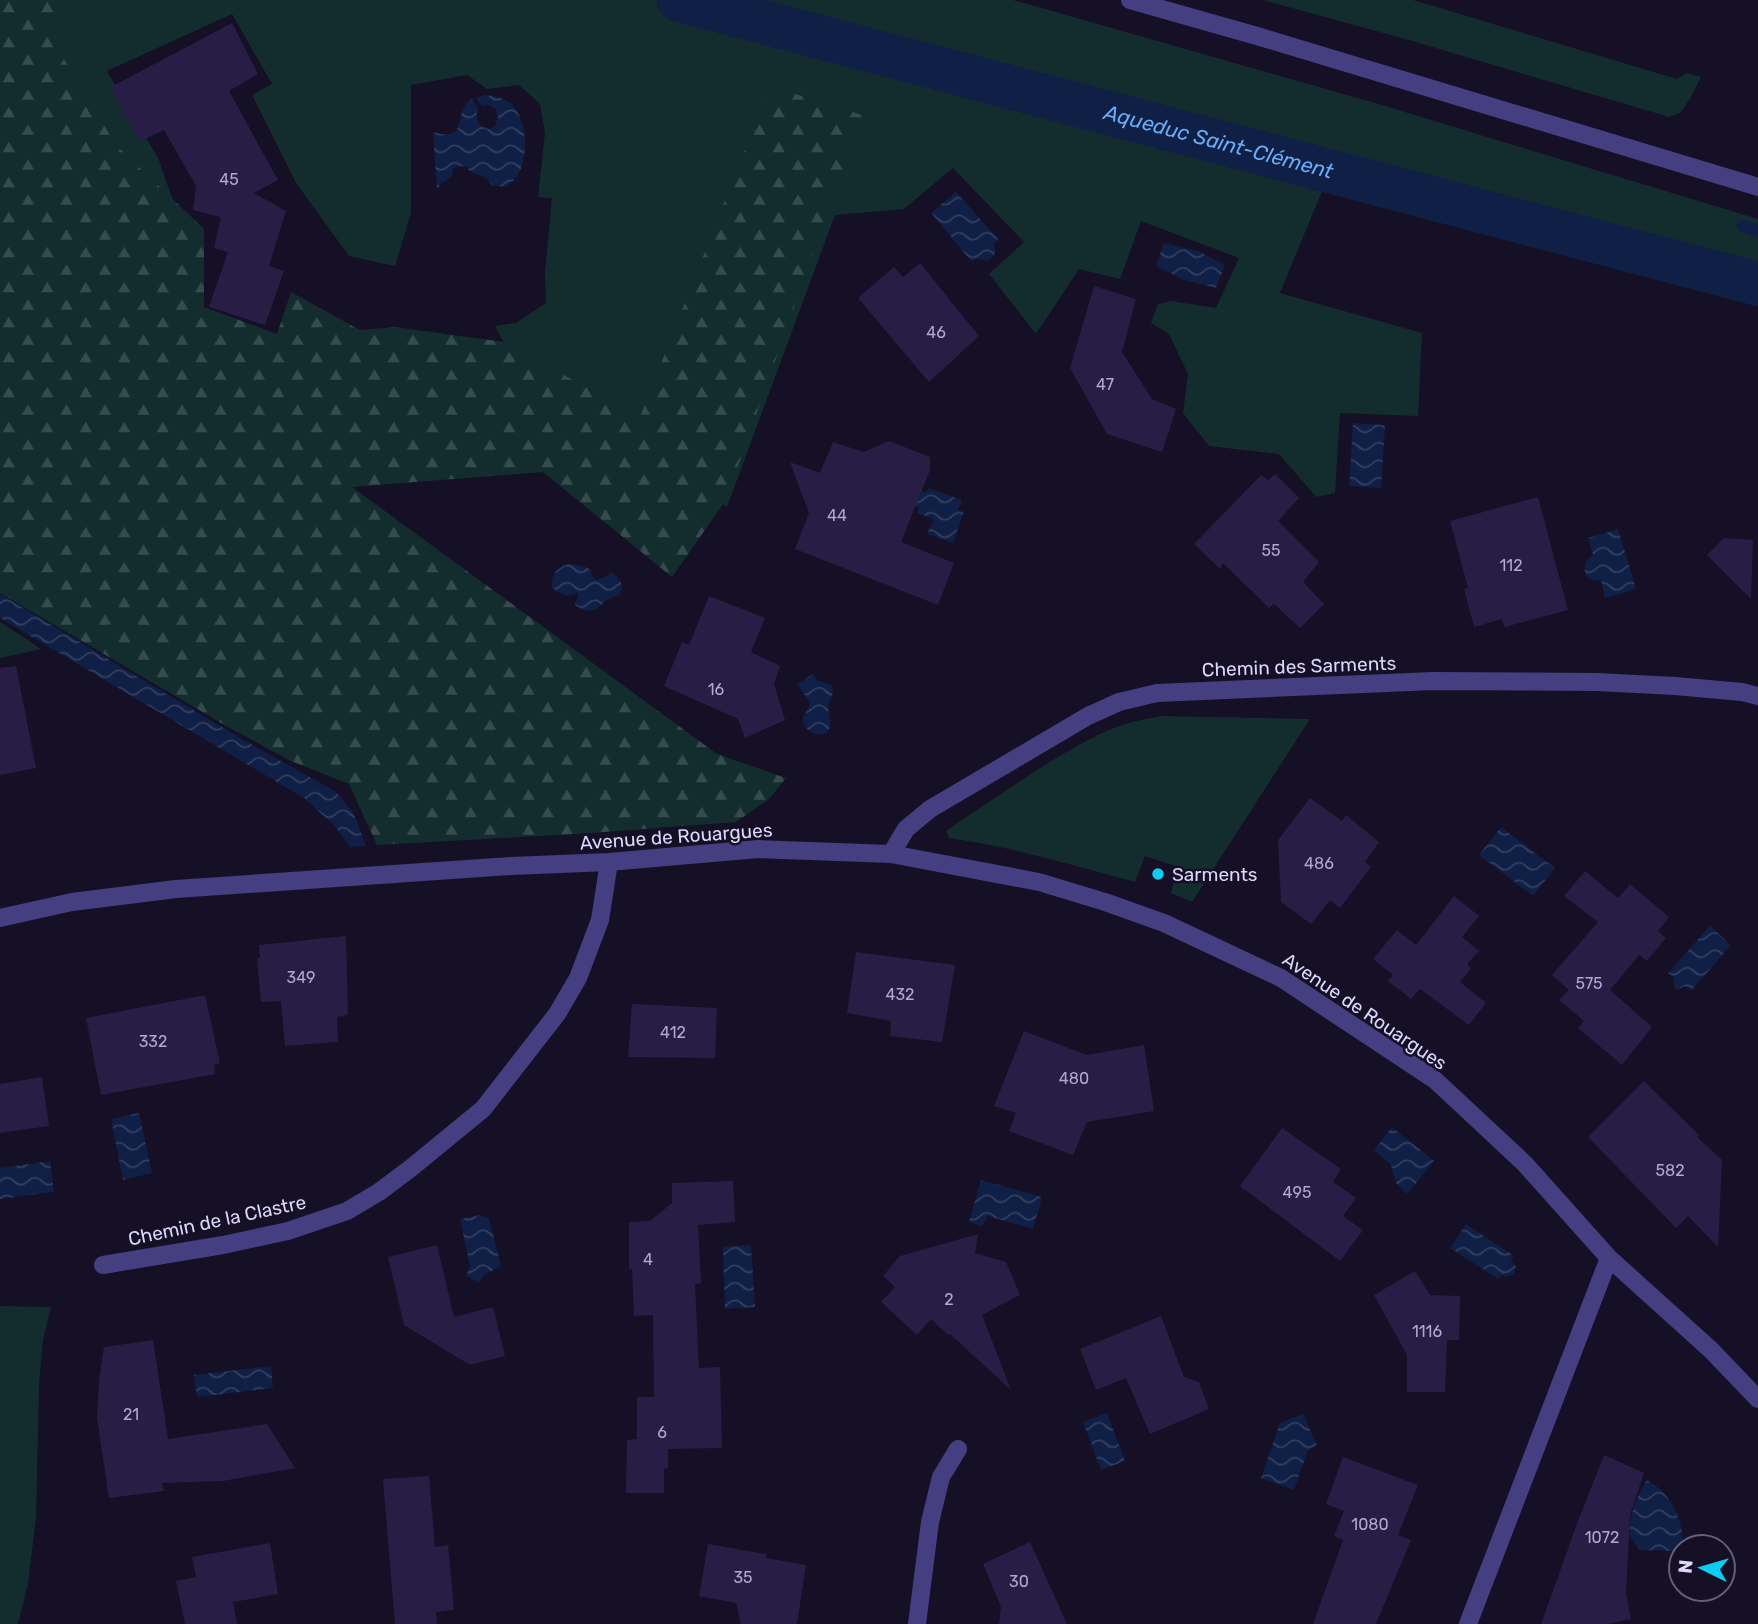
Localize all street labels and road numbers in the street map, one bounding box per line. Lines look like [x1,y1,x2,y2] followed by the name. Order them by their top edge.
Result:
[1201,652,1397,681] street label: Chemin des Sarments
[579,818,773,855] street label: Avenue de Rouargues
[1278,948,1451,1075] street label: Avenue de Rouargues
[126,1190,308,1251] street label: Chemin de la Clastre

